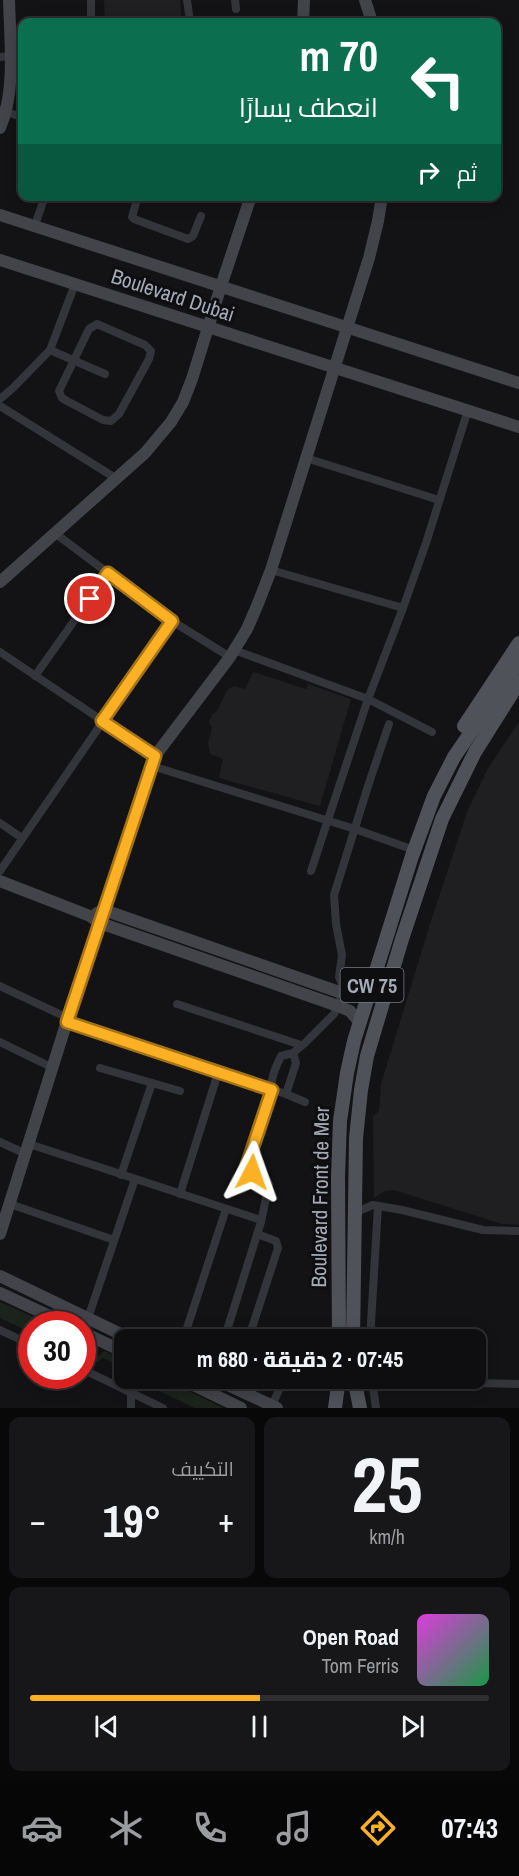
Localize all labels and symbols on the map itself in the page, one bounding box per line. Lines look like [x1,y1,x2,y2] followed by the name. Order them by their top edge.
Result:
[108,261,238,329] street label: Boulevard Dubai
[64,573,115,624] pin
[340,968,404,1002] road number: CW 75
[304,1106,336,1288] street label: Boulevard Front de Mer
[220,1140,284,1204] position arrow
[18,1311,96,1389] speed limit sign: 30

